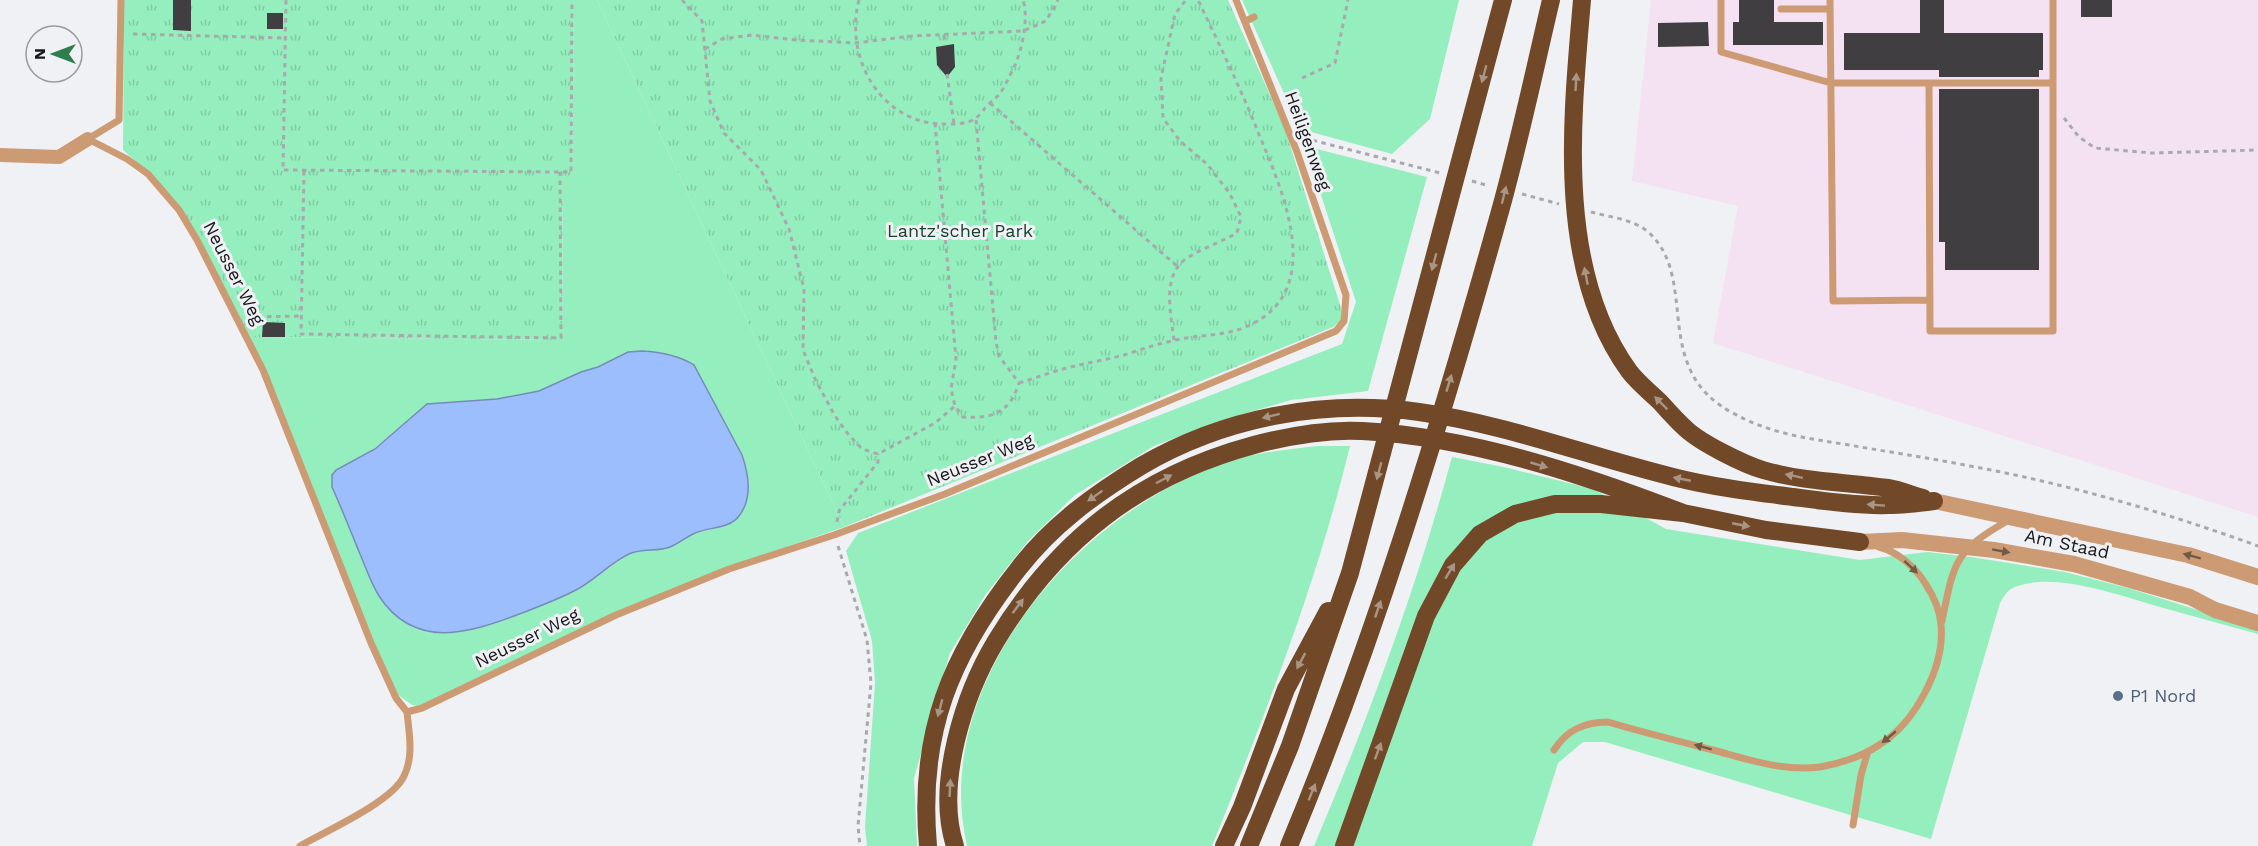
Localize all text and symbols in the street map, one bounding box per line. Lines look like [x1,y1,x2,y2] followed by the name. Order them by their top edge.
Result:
[24,24,84,84] north arrow
[30,48,49,60] text: N
[1479,65,1489,83] one-way arrow
[1571,72,1580,91] one-way arrow
[1281,88,1336,194] street label: Heiligenweg
[1499,186,1509,205] one-way arrow
[199,218,270,328] street label: Neusser Weg
[887,220,1033,241] park label: Lantz'scher Park
[1428,253,1438,272] one-way arrow
[1581,266,1590,285] one-way arrow
[1445,374,1454,392] one-way arrow
[1654,396,1668,411] one-way arrow
[1262,412,1281,421] one-way arrow
[923,428,1037,490] street label: Neusser Weg
[1531,461,1549,470] one-way arrow
[1373,462,1383,480] one-way arrow
[1784,471,1803,480] one-way arrow
[1156,474,1173,484] one-way arrow
[1673,474,1692,483] one-way arrow
[1088,490,1104,502] one-way arrow
[1866,500,1885,509] one-way arrow
[1732,521,1751,530] one-way arrow
[2023,524,2111,563] street label: Am Staad
[1992,547,2011,556] one-way arrow
[2183,551,2201,561] one-way arrow
[1904,560,1919,574] one-way arrow
[1445,563,1456,579] one-way arrow
[1012,598,1024,613] one-way arrow
[1374,600,1384,618] one-way arrow
[471,603,583,672] street label: Neusser Weg
[1296,653,1306,670] one-way arrow
[2130,685,2196,706] place label: P1 Nord
[2111,689,2125,703] marker: P1 Nord
[934,699,944,717] one-way arrow
[1881,731,1897,744] one-way arrow
[1373,742,1383,760] one-way arrow
[1694,742,1713,752] one-way arrow
[945,779,955,798] one-way arrow
[1308,783,1317,801] one-way arrow

